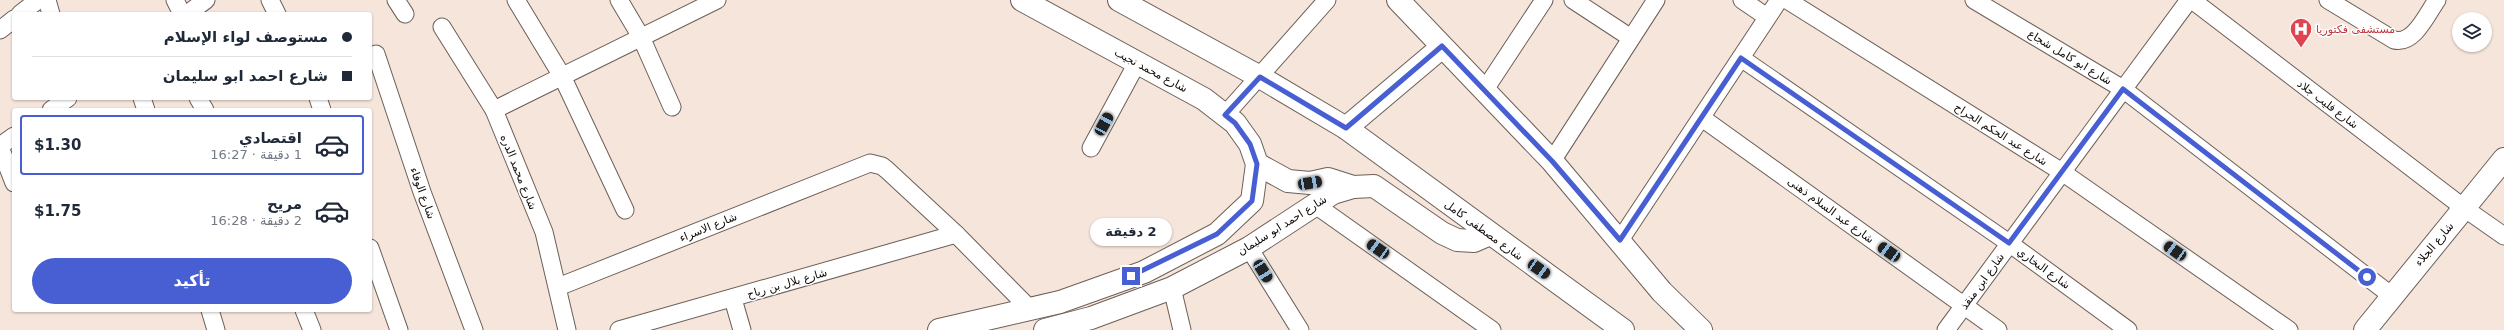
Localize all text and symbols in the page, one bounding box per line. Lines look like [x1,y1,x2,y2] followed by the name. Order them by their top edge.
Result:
[2452,12,2492,52] map controls
[2452,12,2492,52] button: layers
[2288,16,2314,49] hospital icon: مستشفى فكتوريا
[2316,23,2395,36] place label: مستشفى فكتوريا
[2025,27,2114,88] street label: شارع ابو كامل شجاع
[164,28,328,46] text: مستوصف لواء الإسلام
[1112,46,1190,95] street label: شارع محمد نجيب
[163,67,328,85] text: شارع احمد ابو سليمان
[2295,77,2361,131] street label: شارع فليب جلاد
[1952,100,2050,168] street label: شارع عبد الحكم الجراح
[1093,111,1115,137] car
[314,127,350,163] icon: car
[239,129,302,147] text: اقتصادي
[498,133,540,212] street label: شارع محمد الدره
[34,136,81,154] text: $1.30
[210,147,302,162] text: 1 دقيقة · 16:27
[407,166,438,221] street label: شارع الوفاء
[1297,175,1323,191] car
[1785,175,1876,246] street label: شارع عبد السلام ذهنى
[314,193,350,229] icon: car
[1235,193,1329,258] street label: شارع احمد ابو سليمان
[267,195,302,213] text: مريح
[1442,198,1525,263] street label: شارع مصطفى كامل
[34,202,81,220] text: $1.75
[678,210,739,245] street label: شارع الاسراء
[210,213,302,228] text: 2 دقيقة · 16:28
[1090,218,1172,246] callout: 2 دقيقة
[2412,220,2456,269] street label: شارع الجلاء
[1105,224,1157,239] text: 2 دقيقة
[1365,237,1391,261] car
[2162,239,2188,263] car
[1876,240,1902,264] car
[2015,245,2073,292] street label: شارع البخاري
[1958,251,2007,312] street label: شارع ابن منقذ
[1526,257,1552,281] car
[32,258,352,304] button: تأكيد
[1252,258,1274,284] car
[746,266,829,301] street label: شارع بلال بن رباح
[1122,267,1140,285] route end
[2358,268,2376,286] route start

